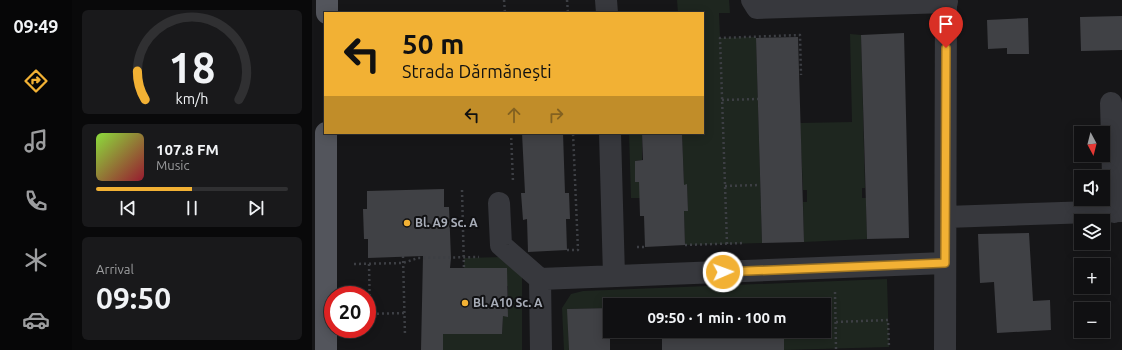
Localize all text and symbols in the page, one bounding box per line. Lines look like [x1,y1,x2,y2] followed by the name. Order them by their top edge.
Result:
[929,7.0,963,48] pin
[935,13,957,35] icon: arrive
[13,16,59,36] text: 09:49
[336,28,388,80] icon: left
[402,28,464,59] text: 50 m
[169,44,215,91] text: 18
[402,61,552,81] text: Strada Dărmănești
[22,67,50,95] icon: directions
[176,91,208,107] text: km/h
[461,104,483,126] icon: left
[503,104,525,126] icon: ahead
[545,104,567,126] icon: right
[1074,126,1110,162] north arrow
[1074,126,1110,338] map controls
[22,127,50,155] icon: music
[156,141,219,158] text: 107.8 FM
[156,158,190,172] text: Music
[1074,170,1110,206] button: sound
[22,187,50,215] icon: phone
[117,197,139,219] icon: previous
[181,197,203,219] icon: pause
[245,197,267,219] icon: next
[1074,214,1110,250] button: layers
[415,216,478,229] place label: Bl. A9 Sc. A
[402,218,412,228] marker: Bl. A9 Sc. A
[22,246,50,274] icon: climate
[702,251,744,293] position arrow
[1074,258,1110,294] button: +
[96,262,134,276] text: Arrival
[96,281,171,315] text: 09:50
[324,286,376,338] speed limit sign: 20
[473,296,543,309] place label: Bl. A10 Sc. A
[460,298,470,308] marker: Bl. A10 Sc. A
[1074,302,1110,338] button: −
[22,306,50,334] icon: car
[648,309,786,326] text: 09:50 · 1 min · 100 m

